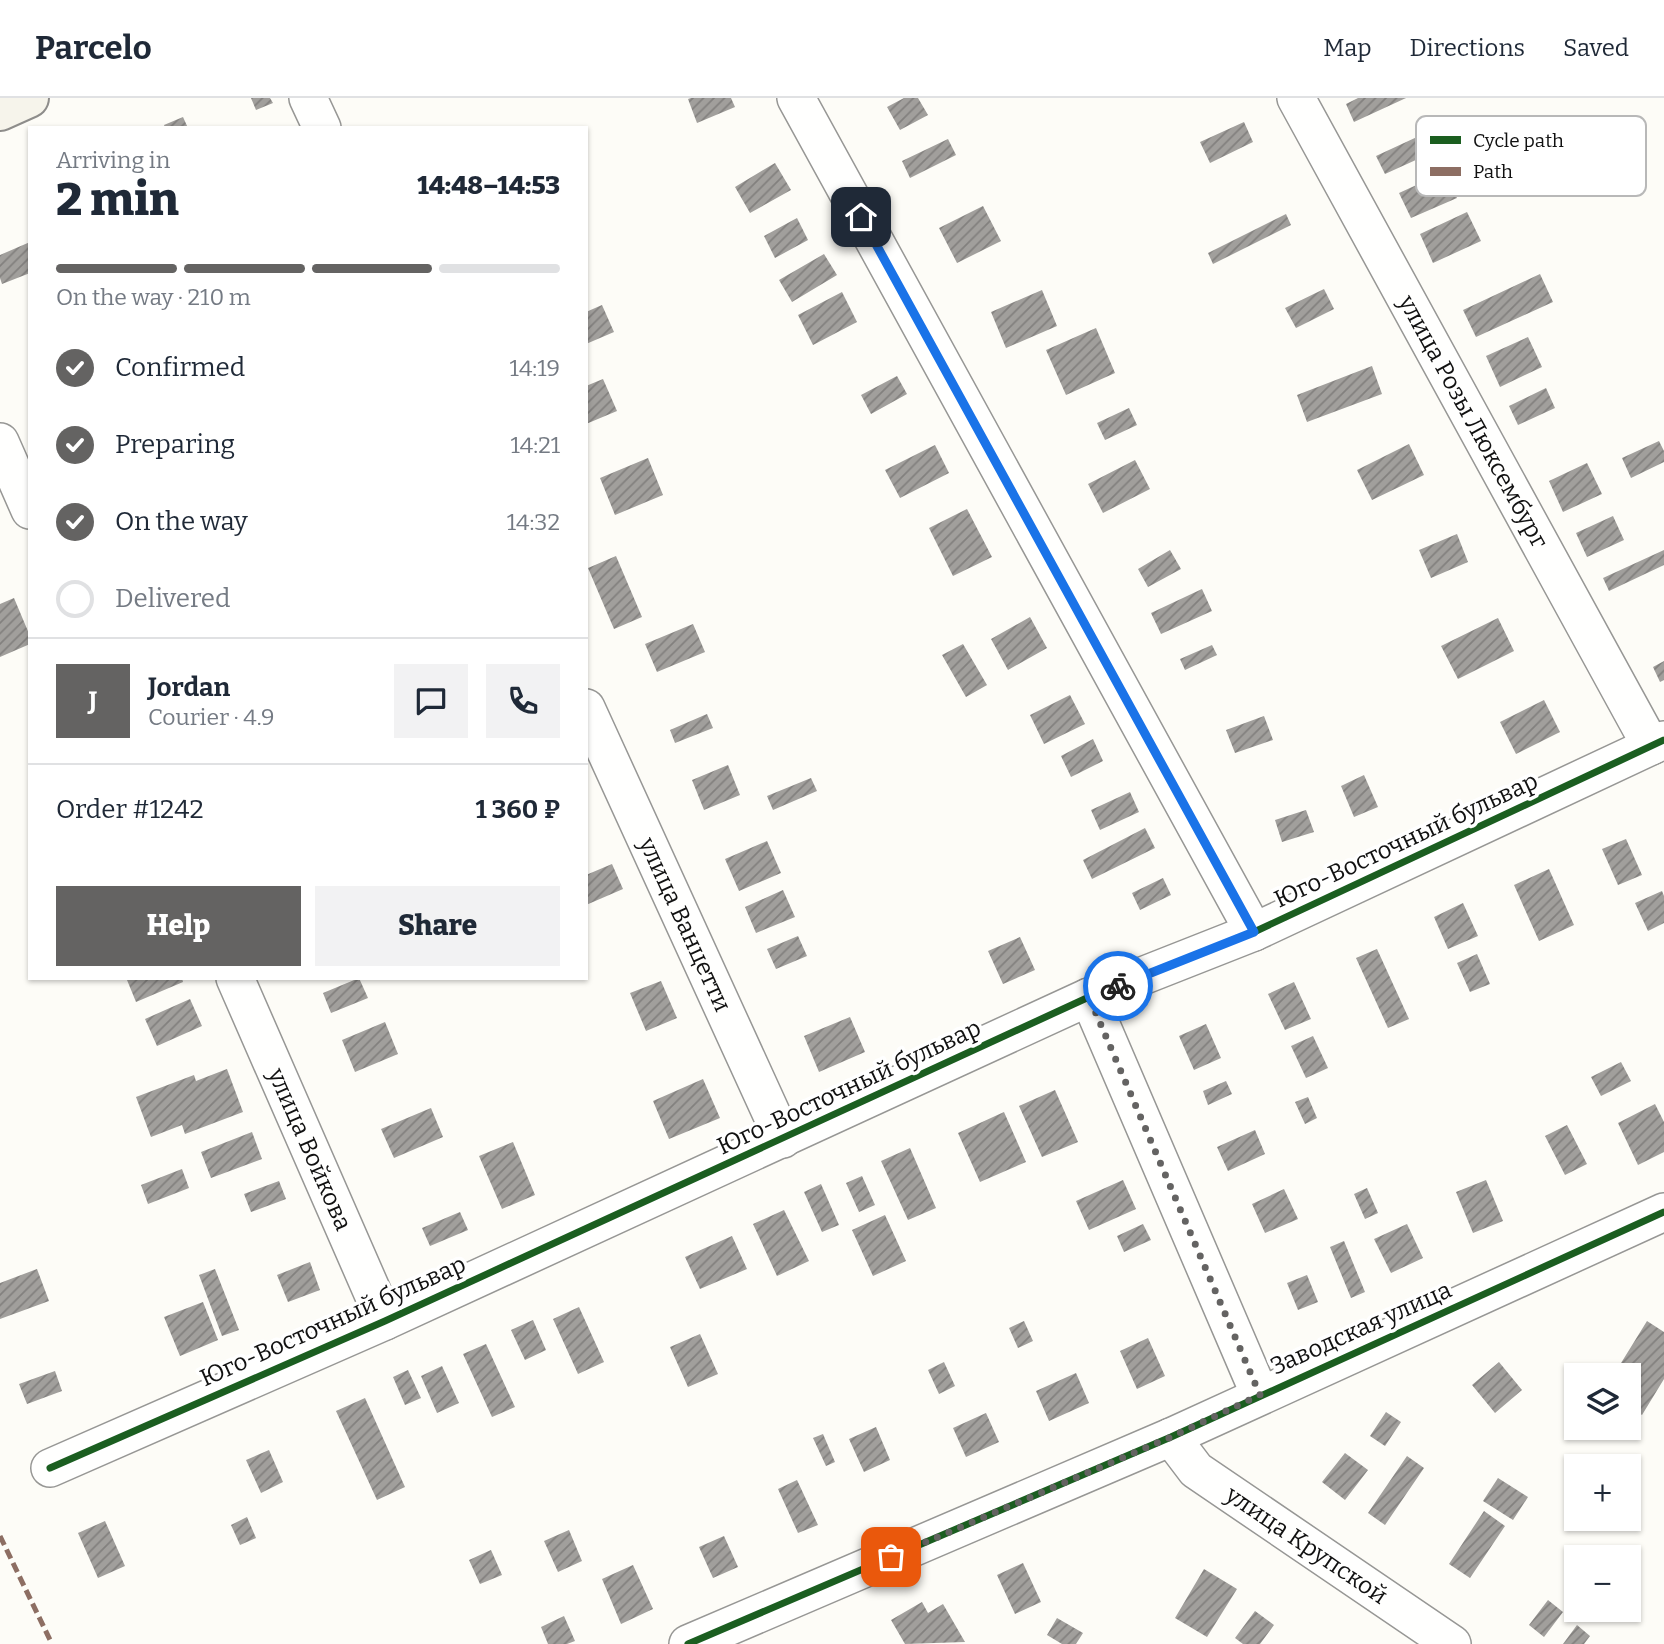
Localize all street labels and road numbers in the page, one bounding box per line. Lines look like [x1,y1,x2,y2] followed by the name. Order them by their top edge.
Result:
[1392,290,1554,553] street label: улица Розы Люксембург
[1270,767,1542,913] street label: Юго-Восточный бульвар
[633,832,737,1016] street label: улица Ванцетти
[713,1014,985,1160] street label: Юго-Восточный бульвар
[262,1063,358,1235] street label: улица Войкова
[196,1250,470,1392] street label: Юго-Восточный бульвар
[1266,1276,1456,1380] street label: Заводская улица
[1220,1480,1393,1610] street label: улица Крупской

